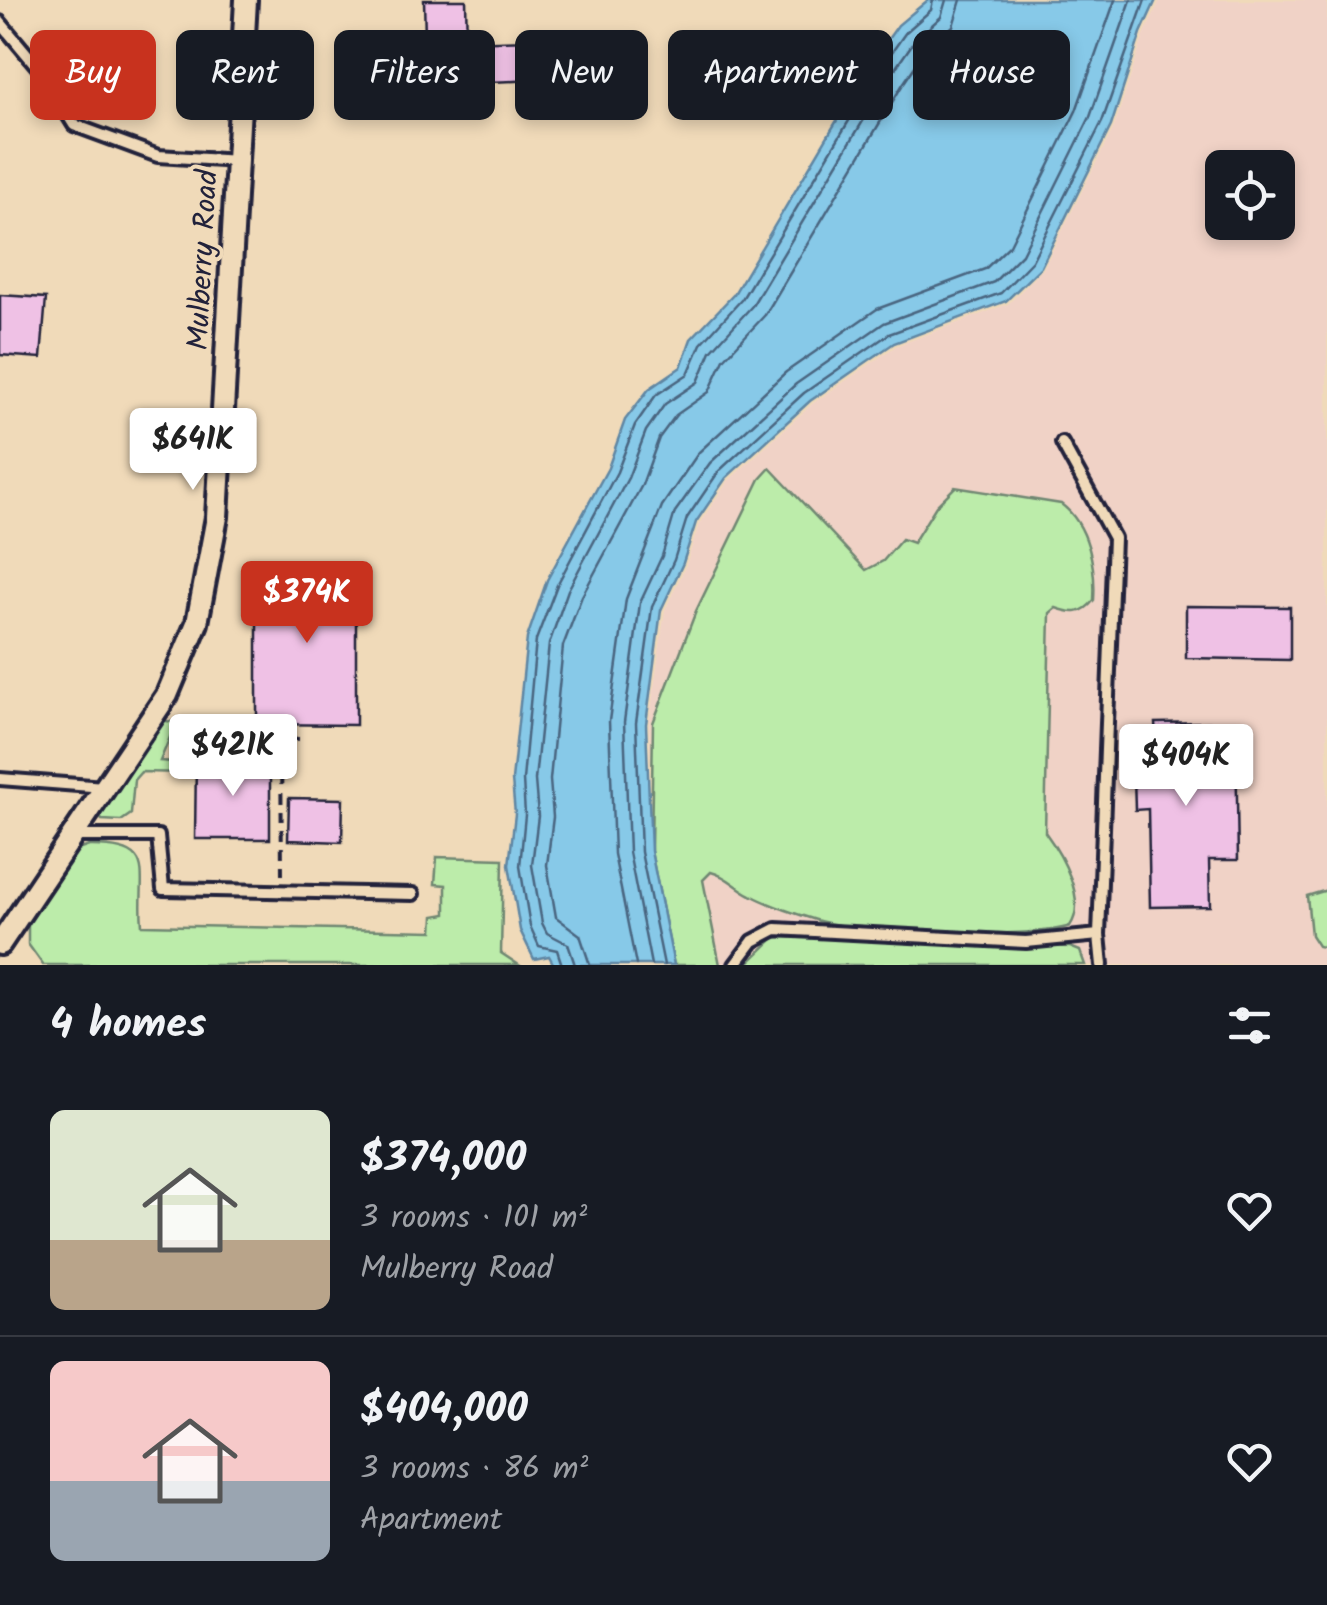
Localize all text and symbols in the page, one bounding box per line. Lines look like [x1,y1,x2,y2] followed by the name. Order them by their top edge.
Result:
[30,30,156,120] chip: Buy
[176,30,314,120] chip: Rent
[334,30,495,120] chip: Filters
[515,30,648,120] chip: New
[668,30,893,120] chip: Apartment
[913,30,1070,120] chip: House
[1205,150,1295,240] map controls
[1205,150,1295,240] button: locate
[175,168,233,352] street label: Mulberry Road
[123,408,263,493] pin: $641K
[152,415,234,466] text: $641K
[237,561,377,646] pin: $374K
[263,568,351,619] text: $374K
[163,714,303,799] pin: $421K
[191,721,275,772] text: $421K
[1116,724,1256,809] pin: $404K
[1141,731,1231,782] text: $404K
[50,992,206,1059] text: 4 homes
[1222,998,1277,1053] icon: filters
[360,1126,526,1193] text: $374,000
[130,1150,250,1270] icon: home
[1222,1183,1277,1238] icon: heart
[360,1193,587,1244] text: 3 rooms · 101 m²
[360,1244,553,1295] text: Mulberry Road
[360,1377,528,1444] text: $404,000
[130,1401,250,1521] icon: home
[1222,1434,1277,1489] icon: heart
[360,1444,588,1495] text: 3 rooms · 86 m²
[360,1495,502,1546] text: Apartment

